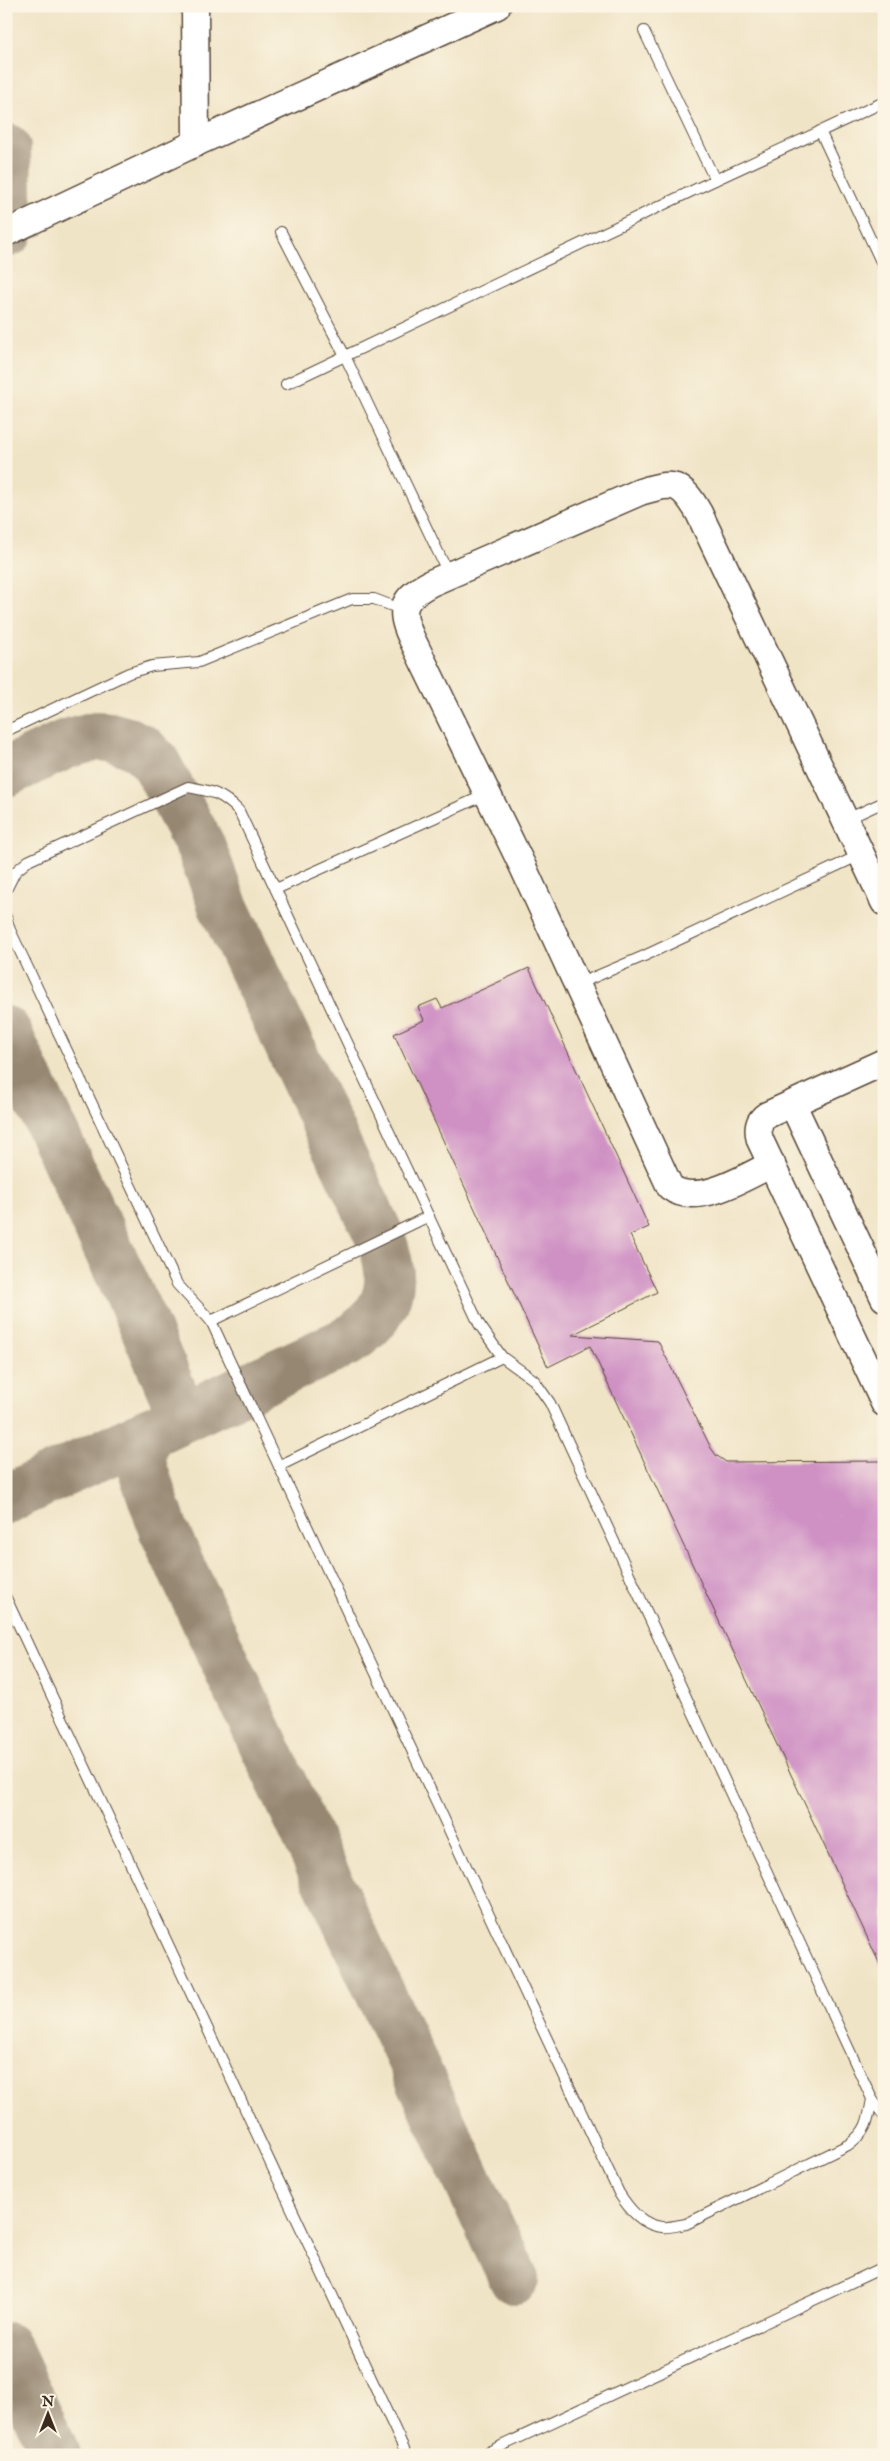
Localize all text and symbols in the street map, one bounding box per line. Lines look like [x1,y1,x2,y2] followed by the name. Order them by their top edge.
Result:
[22,2388,72,2438] north arrow
[41,2393,54,2411] text: N

